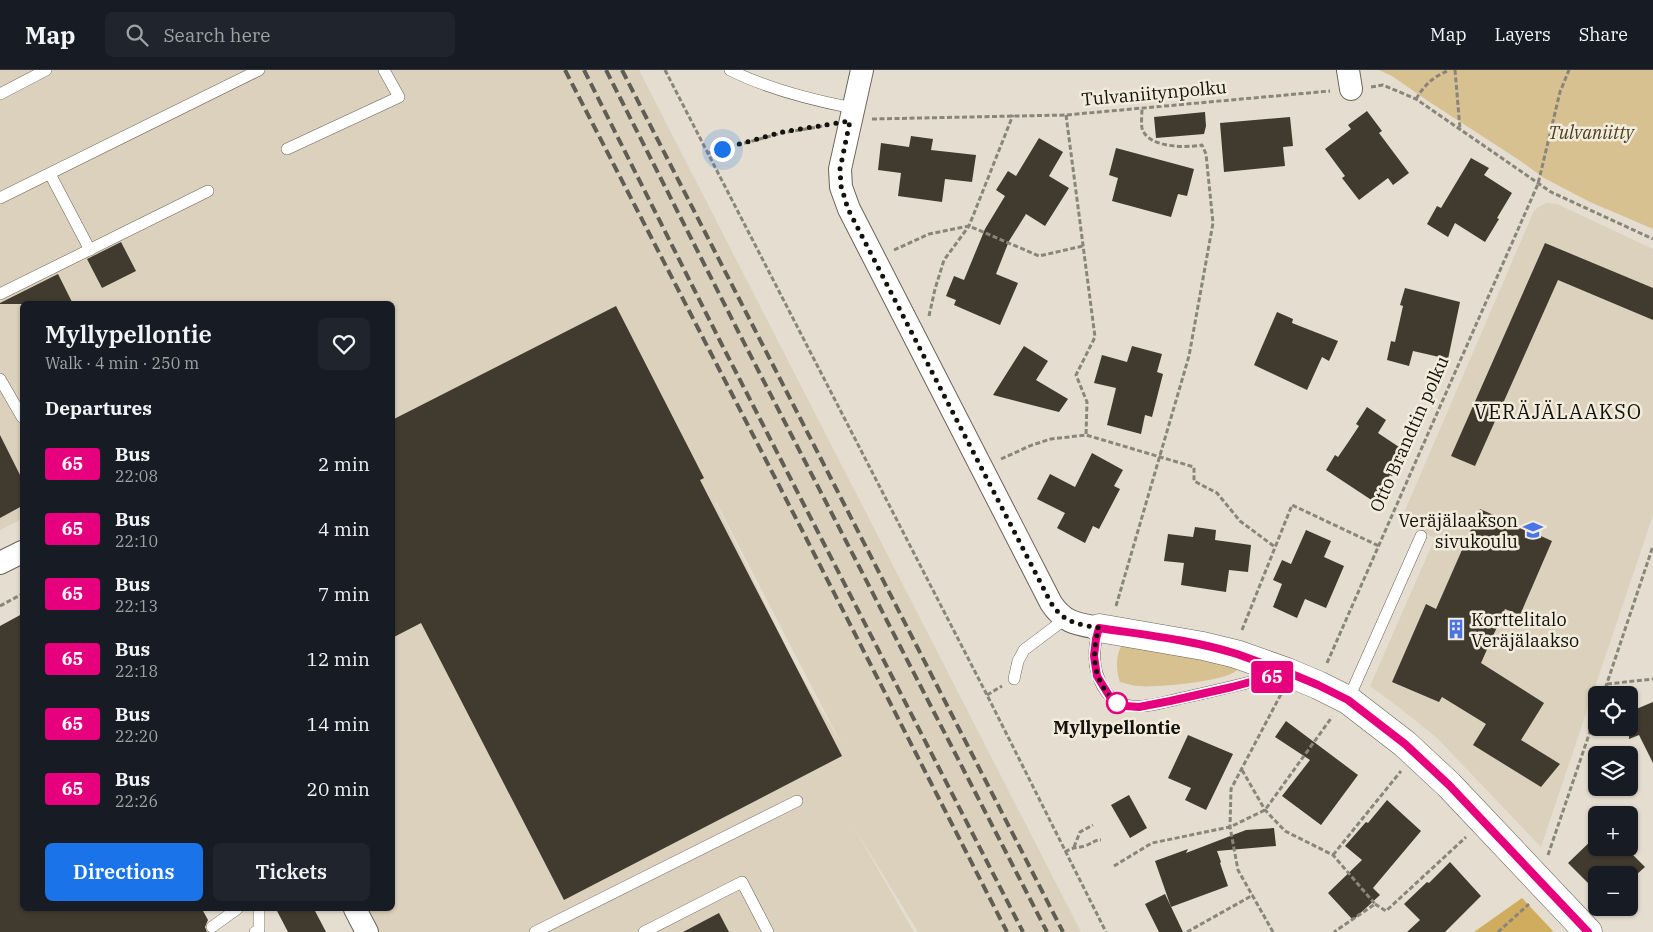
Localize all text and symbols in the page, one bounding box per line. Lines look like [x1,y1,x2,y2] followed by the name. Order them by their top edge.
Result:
[105,12,455,57] search box
[25,19,75,51] text: Map
[123,21,151,49] icon: search
[163,23,270,47] text: Search here
[1430,23,1467,46] text: Map
[1495,23,1551,46] text: Layers
[1579,23,1628,46] text: Share
[1080,75,1228,111] street label: Tulvaniitynpolku
[1548,121,1636,144] park label: Tulvaniitty
[710,137,735,162] your location
[45,318,212,350] text: Myllypellontie
[318,318,370,370] button: heart
[45,353,199,373] text: Walk · 4 min · 250 m
[1364,353,1454,515] street label: Otto Brandtin polku
[45,396,152,420] text: Departures
[1474,398,1642,425] district label: VERÄJÄLAAKSO
[115,442,150,466] text: Bus
[62,452,83,475] text: 65
[318,452,370,476] text: 2 min
[115,466,158,486] text: 22:08
[115,507,150,531] text: Bus
[1398,509,1518,553] place label: Veräjälaakson sivukoulu
[62,517,83,540] text: 65
[318,517,370,541] text: 4 min
[1522,519,1544,541] school or university icon: Veräjälaakson sivukoulu
[115,531,158,551] text: 22:10
[115,572,150,596] text: Bus
[62,582,83,605] text: 65
[318,582,370,606] text: 7 min
[115,596,158,616] text: 22:13
[1471,608,1579,652] place label: Korttelitalo Veräjälaakso
[1445,618,1467,640] building icon: Korttelitalo Veräjälaakso
[115,637,150,661] text: Bus
[62,647,83,670] text: 65
[307,647,370,671] text: 12 min
[115,661,158,681] text: 22:18
[1250,661,1294,693] line badge: 65
[1261,665,1283,688] text: 65
[1588,686,1638,916] map controls
[1588,686,1638,736] button: locate
[1106,692,1128,714] marker: Myllypellontie
[115,702,150,726] text: Bus
[62,712,83,735] text: 65
[307,712,370,736] text: 14 min
[1053,716,1181,739] place label: Myllypellontie
[115,726,158,746] text: 22:20
[1588,746,1638,796] button: layers
[115,767,150,791] text: Bus
[62,777,83,800] text: 65
[307,777,370,801] text: 20 min
[115,791,158,811] text: 22:26
[1588,806,1638,856] button: +
[45,843,203,901] button: Directions
[213,843,370,901] button: Tickets
[1588,866,1638,916] button: −

